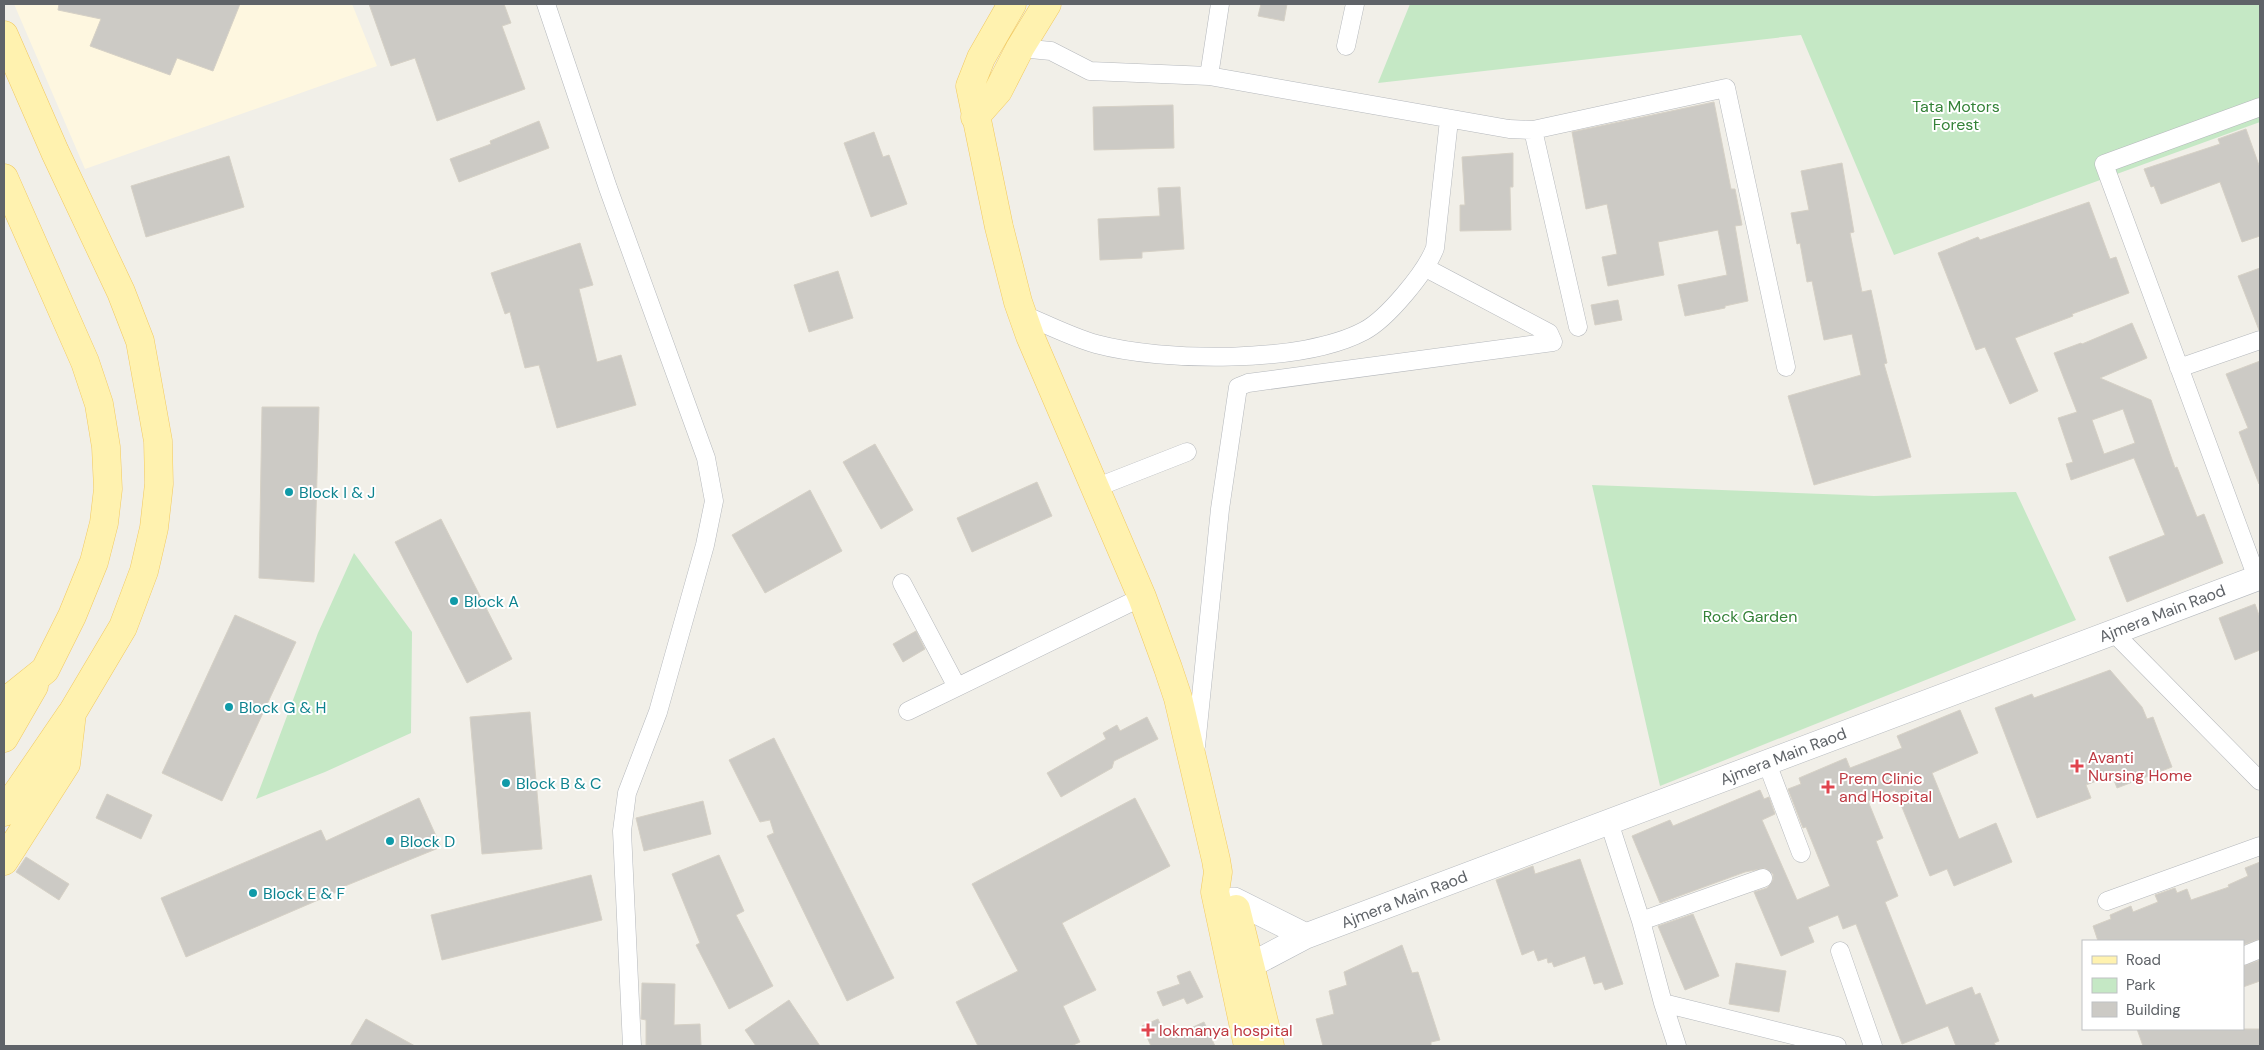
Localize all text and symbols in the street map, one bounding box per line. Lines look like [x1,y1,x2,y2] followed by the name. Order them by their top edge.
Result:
[1912,96,2000,135] park label: Tata Motors Forest
[299,482,375,503] place label: Block I & J
[283,486,295,498] marker: Block I & J
[2096,580,2228,647] street label: Ajmera Main Raod
[464,591,519,612] place label: Block A
[448,595,460,607] marker: Block A
[1703,606,1797,627] park label: Rock Garden
[239,697,326,718] place label: Block G & H
[223,701,235,713] marker: Block G & H
[1717,723,1849,790] street label: Ajmera Main Raod
[2088,747,2192,786] place label: Avanti Nursing Home
[2070,759,2084,773] marker: Avanti Nursing Home
[1839,768,1932,807] place label: Prem Clinic and Hospital
[516,773,602,794] place label: Block B & C
[500,777,512,789] marker: Block B & C
[1821,780,1835,794] marker: Prem Clinic and Hospital
[400,831,455,852] place label: Block D
[384,835,396,847] marker: Block D
[1338,866,1470,933] street label: Ajmera Main Raod
[263,883,345,904] place label: Block E & F
[247,887,259,899] marker: Block E & F
[2082,940,2244,1030] legend
[2126,950,2161,970] text: Road
[2126,975,2156,995] text: Park
[2126,1000,2181,1020] text: Building
[1159,1020,1293,1041] place label: lokmanya hospital
[1141,1023,1155,1037] marker: lokmanya hospital

